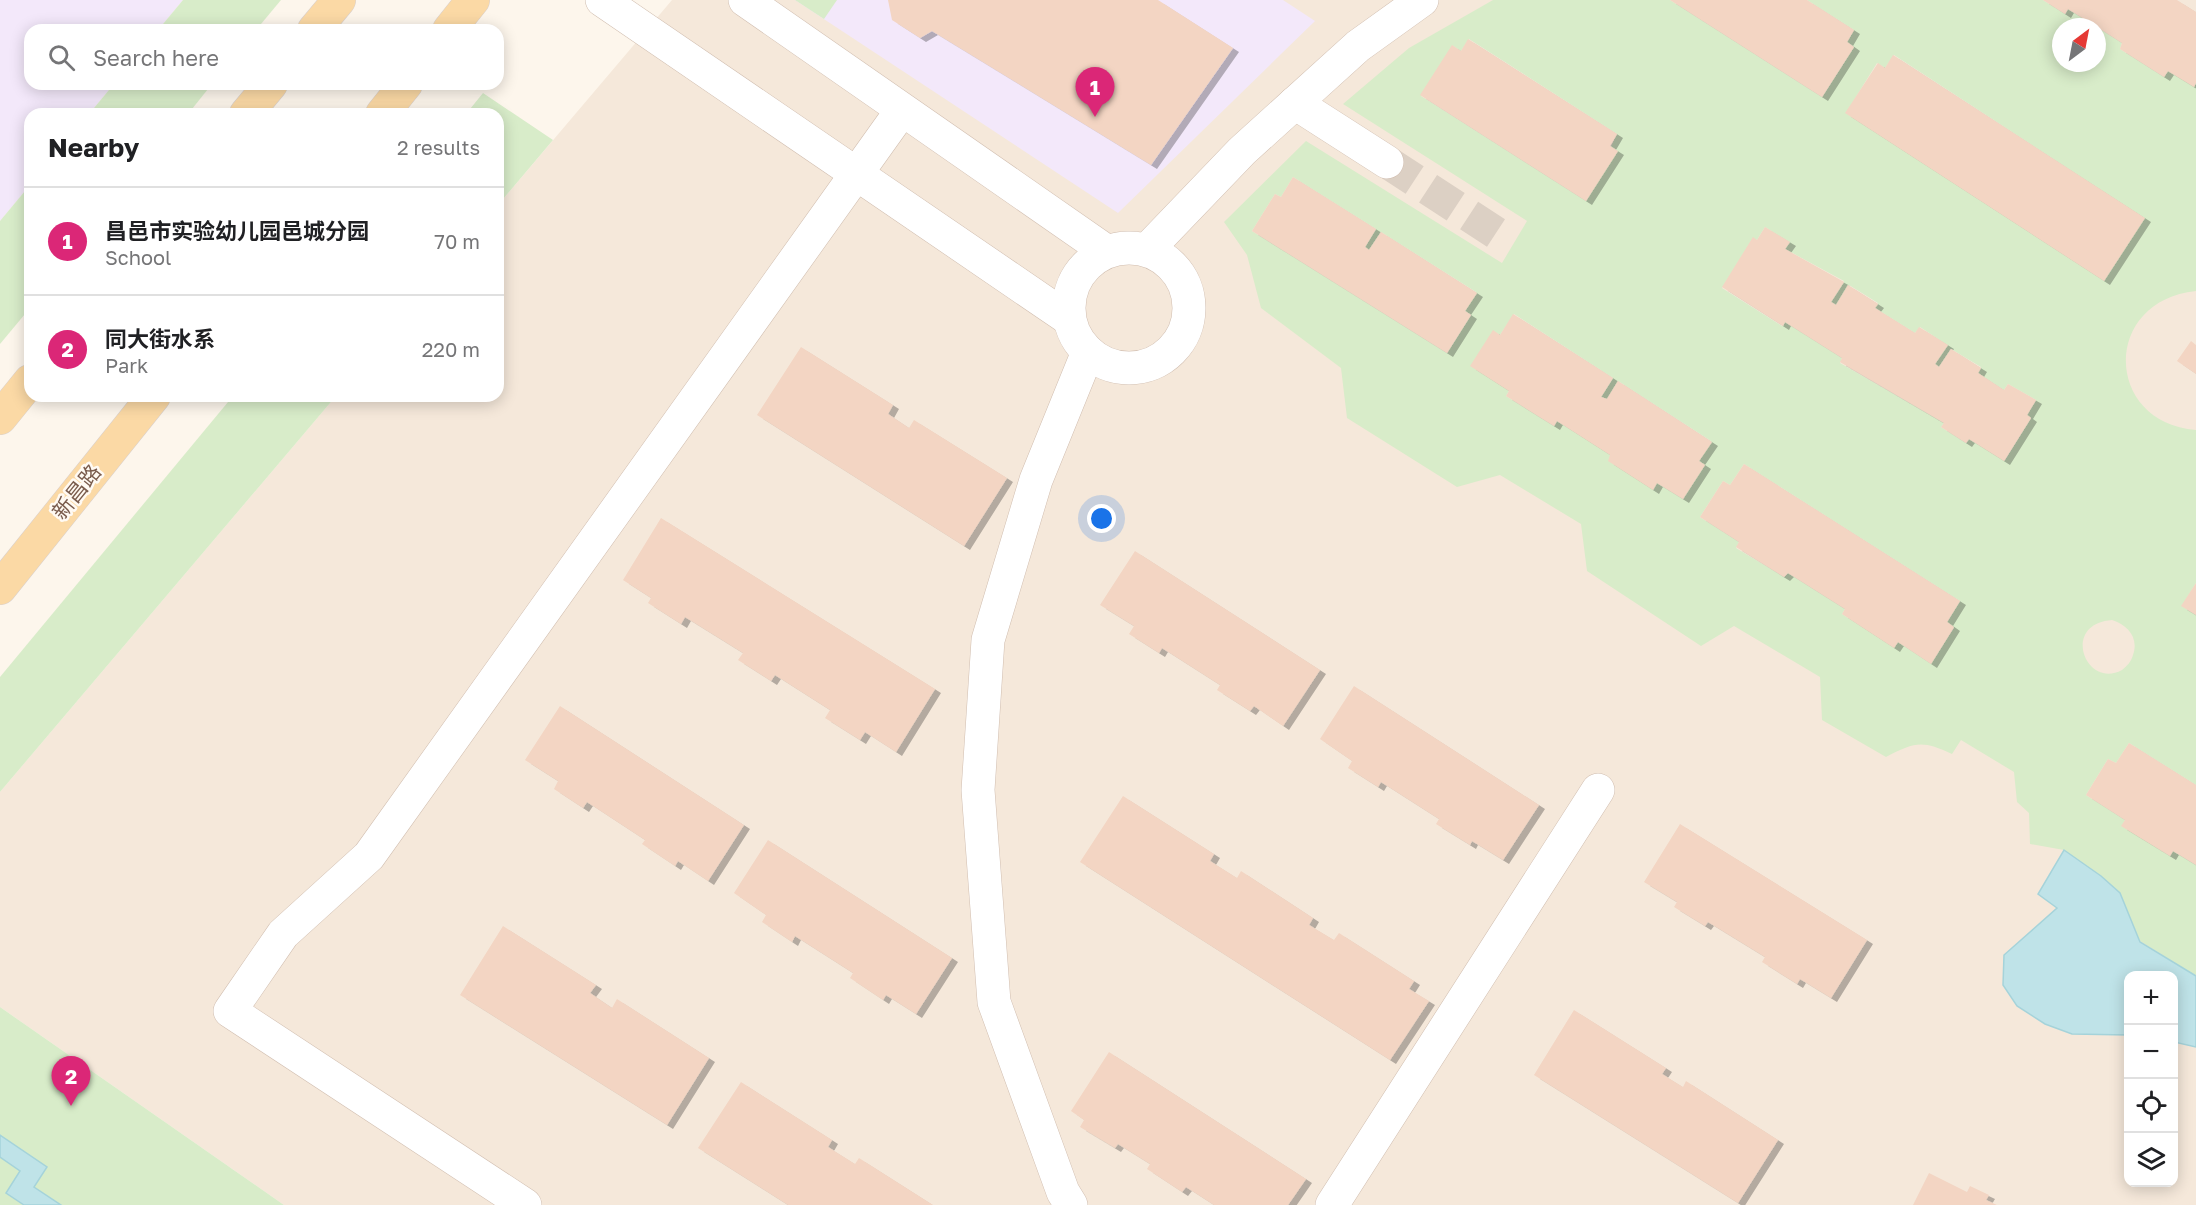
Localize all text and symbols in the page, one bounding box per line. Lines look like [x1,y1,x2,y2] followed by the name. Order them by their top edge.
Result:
[2052,18,2106,72] north arrow
[24,24,504,90] search box
[45,41,78,74] icon: search
[93,44,219,71] text: Search here
[1076,68,1114,117] pin: 1
[48,132,139,163] text: Nearby
[397,135,480,159] text: 2 results
[105,217,369,244] text: 昌邑市实验幼儿园邑城分园
[62,229,73,253] text: 1
[434,229,480,253] text: 70 m
[105,245,171,269] text: School
[105,325,215,352] text: 同大街水系
[61,337,74,361] text: 2
[422,337,480,361] text: 220 m
[105,353,148,377] text: Park
[46,459,106,524] street label: 新昌路
[1087,504,1116,533] your location
[2124,971,2178,1187] map controls
[2124,971,2178,1025] button: +
[2124,1025,2178,1079] button: −
[52,1056,90,1106] pin: 2
[2124,1079,2178,1133] button: locate
[2124,1133,2178,1187] button: layers

